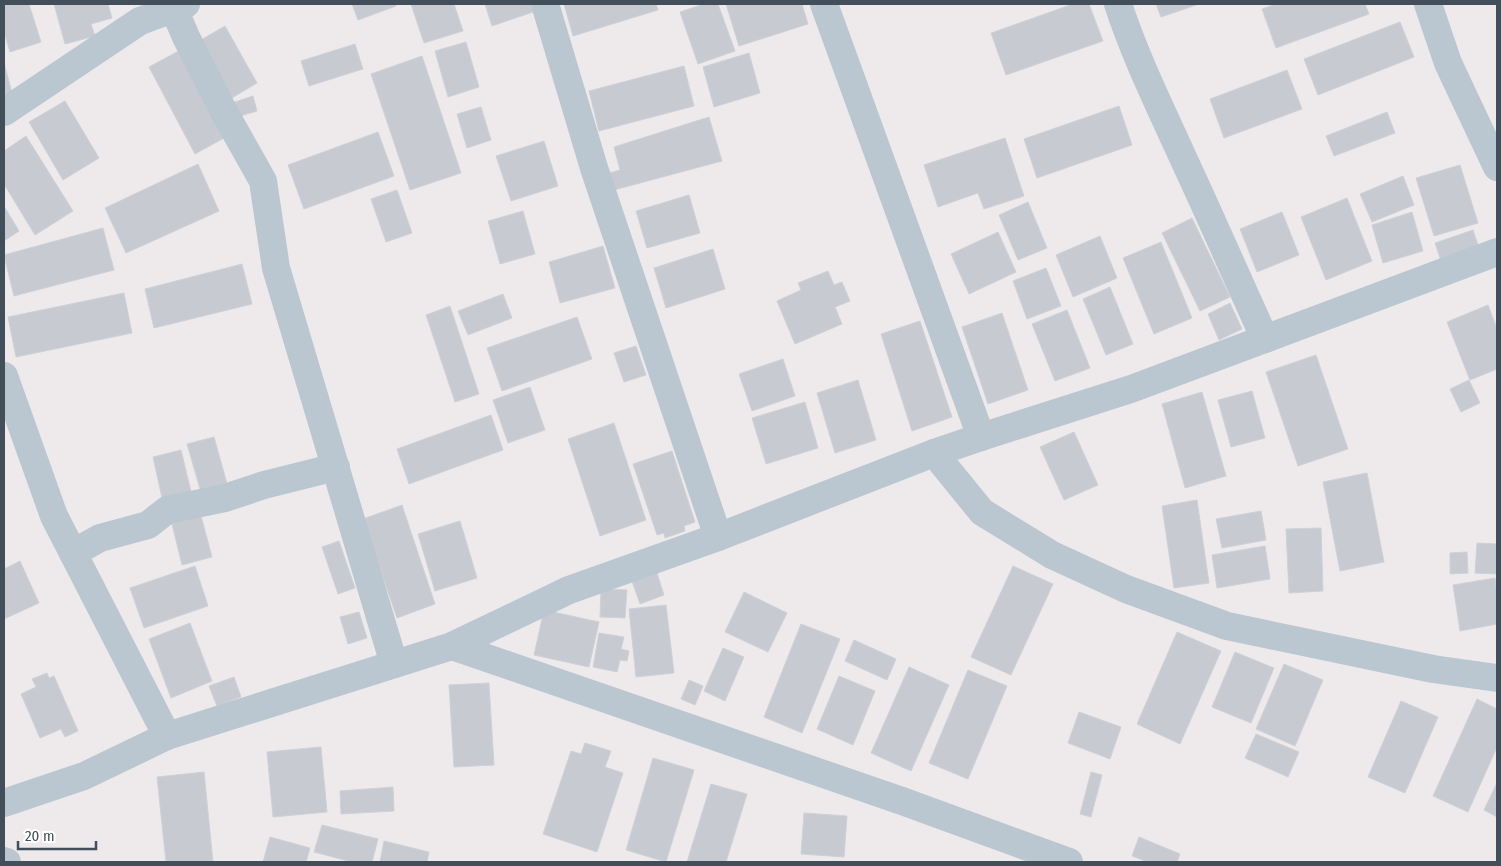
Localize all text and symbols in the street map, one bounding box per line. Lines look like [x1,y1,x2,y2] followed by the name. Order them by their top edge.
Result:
[18,818,95,850] scale bar
[25,827,55,845] text: 20 m

